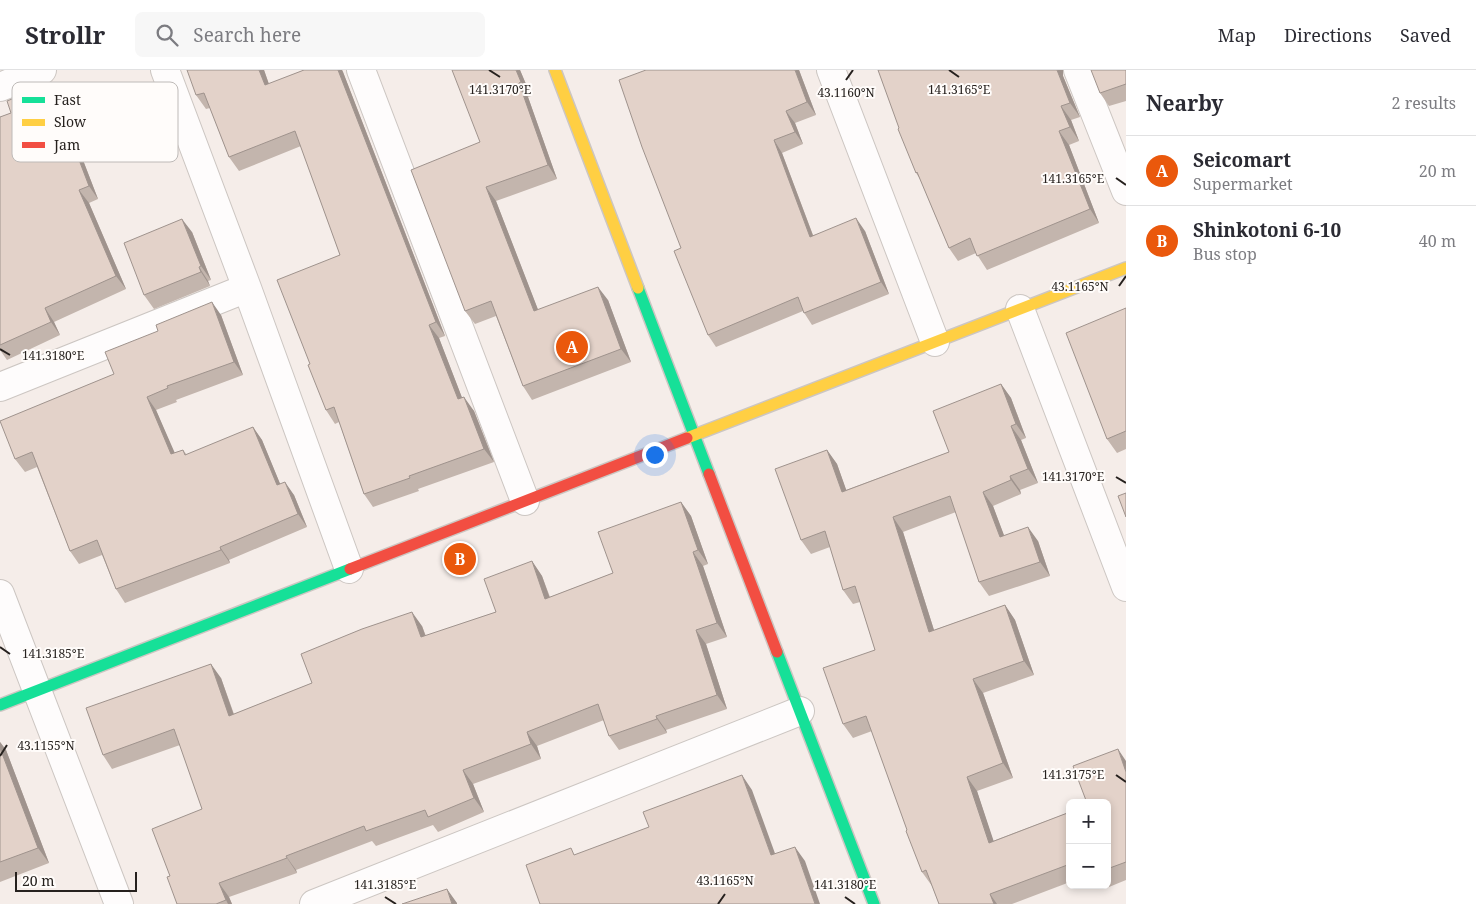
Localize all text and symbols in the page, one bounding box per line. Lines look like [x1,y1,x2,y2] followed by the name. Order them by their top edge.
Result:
[135,12,485,57] search box
[25,18,105,51] text: Strollr
[153,21,181,49] icon: search
[193,22,301,48] text: Search here
[1218,23,1256,47] text: Map
[1284,23,1372,47] text: Directions
[1400,23,1451,47] text: Saved
[469,81,531,98] text: 141.3170°E
[928,81,990,98] text: 141.3165°E
[12,82,178,162] legend
[817,84,875,101] text: 43.1160°N
[1146,89,1224,117] text: Nearby
[54,90,81,109] text: Fast
[1392,92,1456,114] text: 2 results
[54,112,87,131] text: Slow
[53,135,80,154] text: Jam
[1193,147,1291,173] text: Seicomart
[1156,160,1168,182] text: A
[1419,160,1456,182] text: 20 m
[1042,170,1104,187] text: 141.3165°E
[1193,173,1293,195] text: Supermarket
[1193,217,1341,243] text: Shinkotoni 6-10
[1157,230,1167,252] text: B
[1419,230,1456,252] text: 40 m
[1193,243,1257,265] text: Bus stop
[1051,278,1109,295] text: 43.1165°N
[556,328,588,366] pin: A
[22,347,84,364] text: 141.3180°E
[642,442,668,468] your location
[1042,468,1104,485] text: 141.3170°E
[444,540,476,578] pin: B
[22,645,84,662] text: 141.3185°E
[17,737,75,754] text: 43.1155°N
[1042,766,1104,783] text: 141.3175°E
[1066,799,1111,889] map controls
[1066,799,1111,844] button: +
[1066,844,1111,889] button: −
[15,869,138,892] scale bar
[22,871,55,890] text: 20 m
[696,872,754,889] text: 43.1165°N
[354,876,416,893] text: 141.3185°E
[814,876,876,893] text: 141.3180°E

